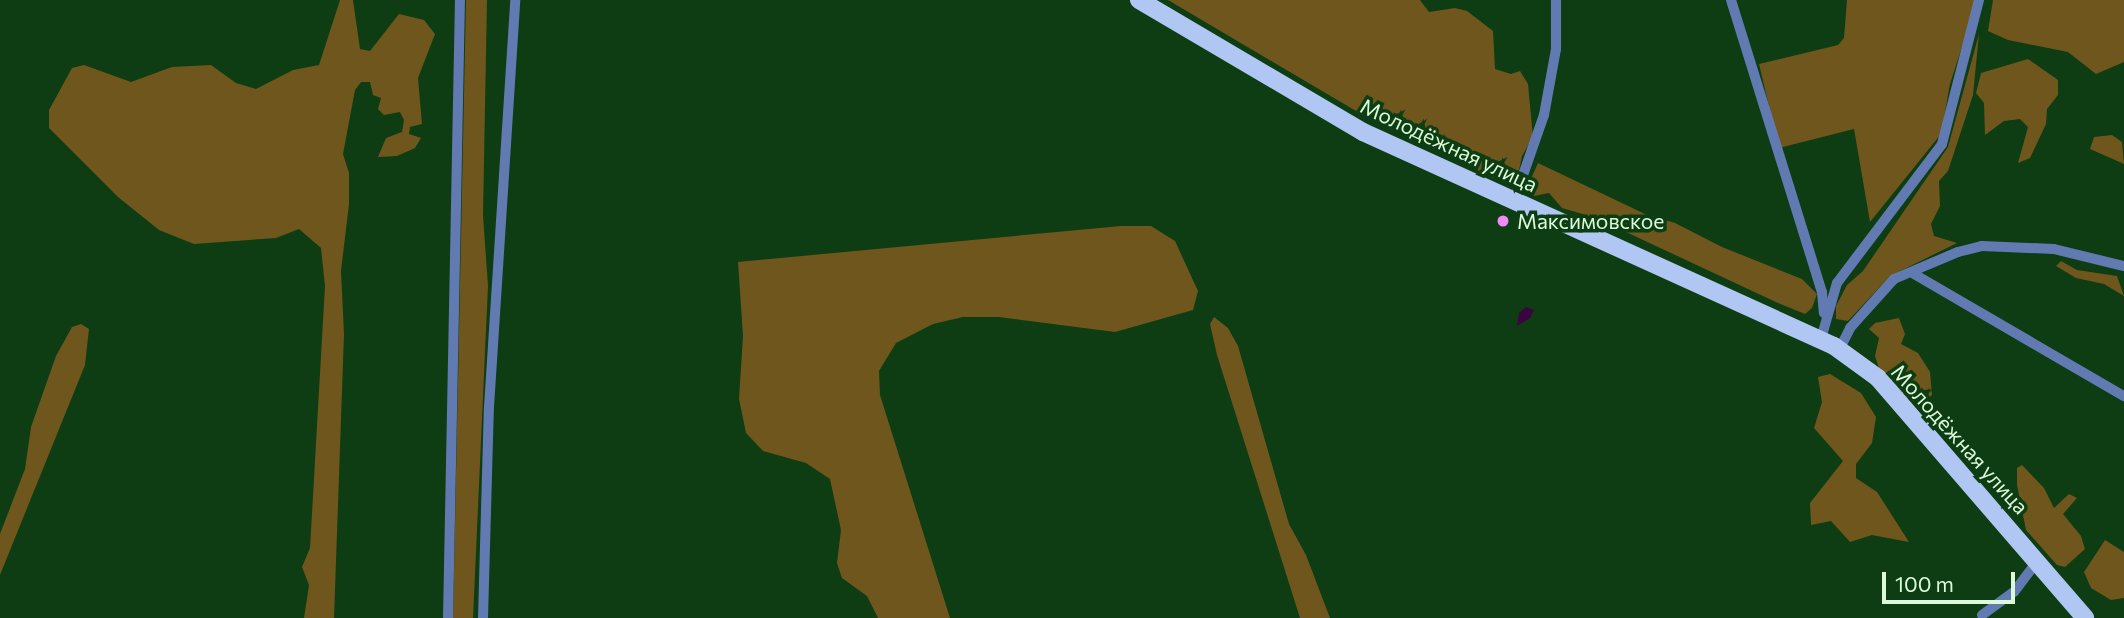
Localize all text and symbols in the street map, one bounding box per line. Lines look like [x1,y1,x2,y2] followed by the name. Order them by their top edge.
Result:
[1357,93,1541,197] street label: Молодёжная улица
[1517,208,1664,234] place label: Максимовское
[1495,213,1511,229] marker: Максимовское
[1886,359,2034,519] street label: Молодёжная улица
[1886,558,2019,602] scale bar
[1895,571,1954,596] text: 100 m

